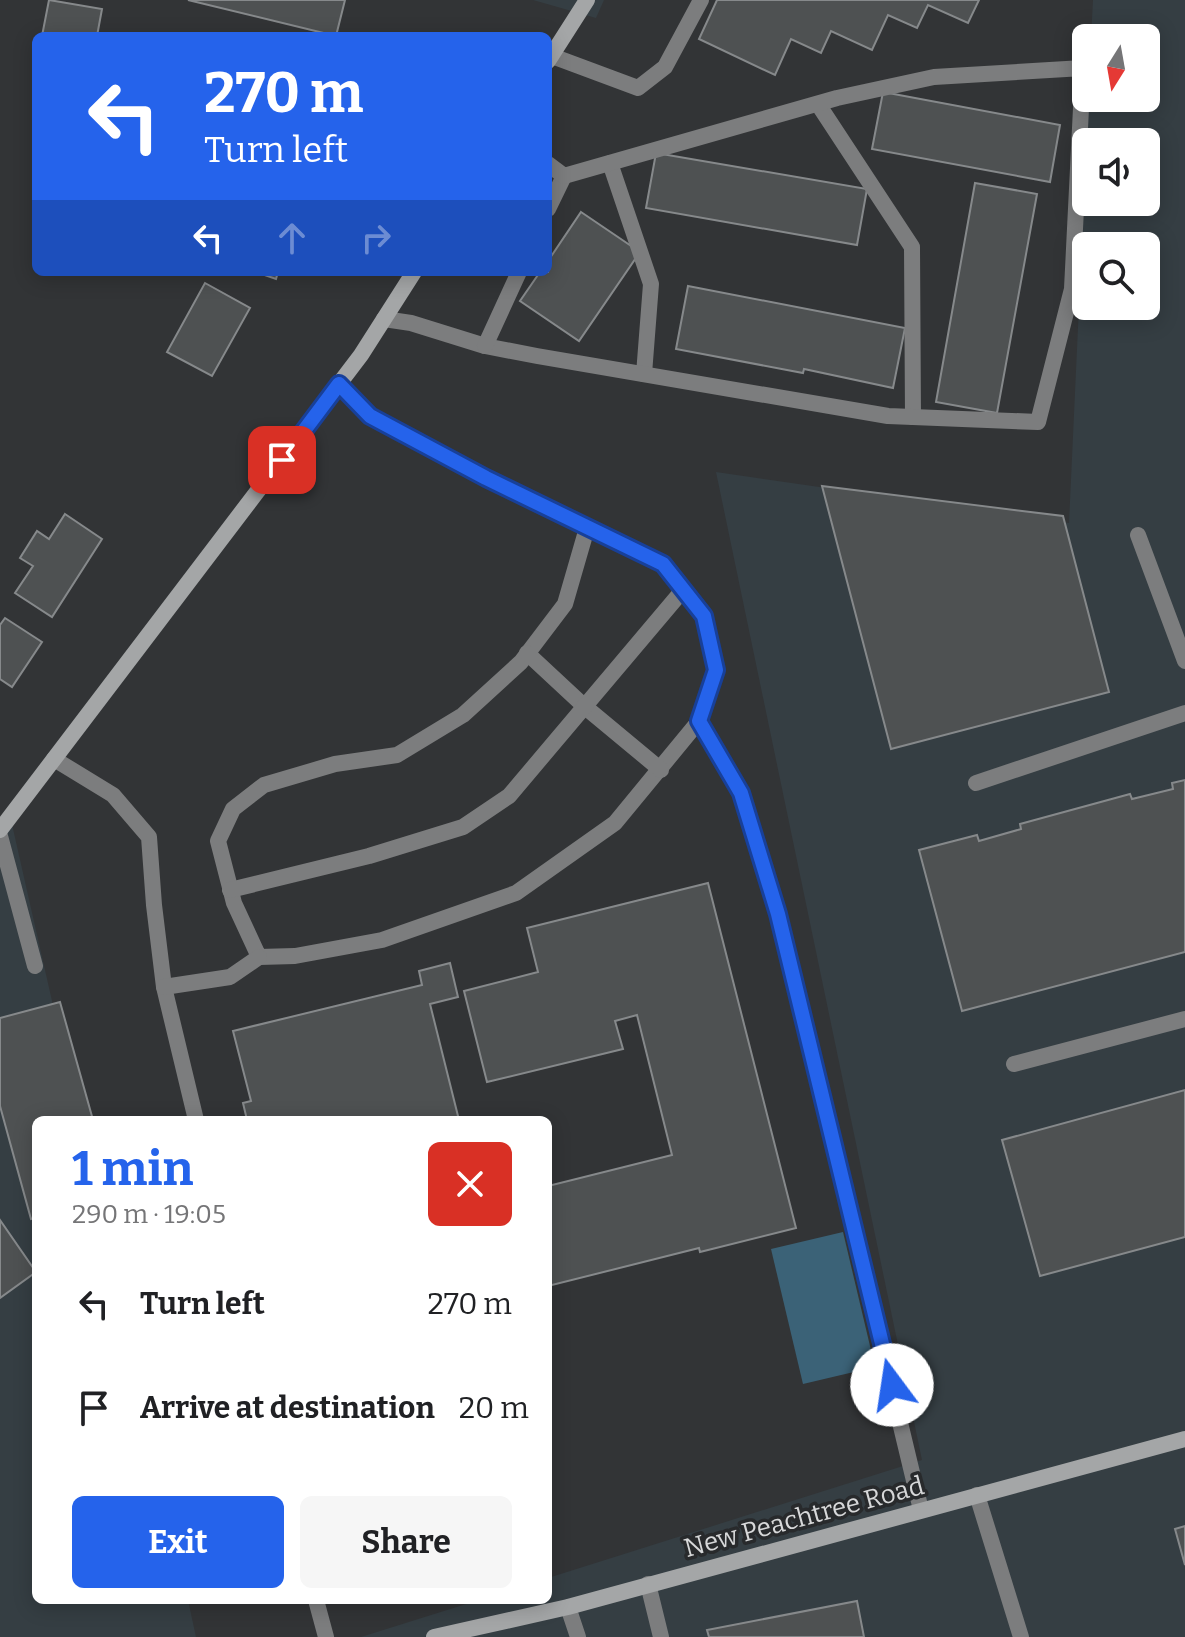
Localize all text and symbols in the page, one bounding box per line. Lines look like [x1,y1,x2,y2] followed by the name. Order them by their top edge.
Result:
[1072,24,1160,112] north arrow
[1072,24,1160,320] map controls
[204,60,364,127] text: 270 m
[72,64,176,168] icon: left
[204,128,348,172] text: Turn left
[1072,128,1160,216] button: sound
[186,216,230,260] icon: left
[270,216,314,260] icon: ahead
[354,216,398,260] icon: right
[1072,232,1160,320] button: search
[248,426,316,494] pin
[260,438,304,482] icon: arrive
[72,1140,193,1198] text: 1 min
[428,1142,512,1226] button: close
[72,1199,226,1230] text: 290 m · 19:05
[72,1282,116,1326] icon: left
[140,1286,265,1322] text: Turn left
[428,1286,512,1322] text: 270 m
[850,1343,934,1427] position arrow
[72,1386,116,1430] icon: arrive
[140,1390,435,1426] text: Arrive at destination
[459,1390,529,1426] text: 20 m
[680,1470,928,1564] street label: New Peachtree Road
[72,1496,284,1588] button: Exit
[300,1496,512,1588] button: Share

